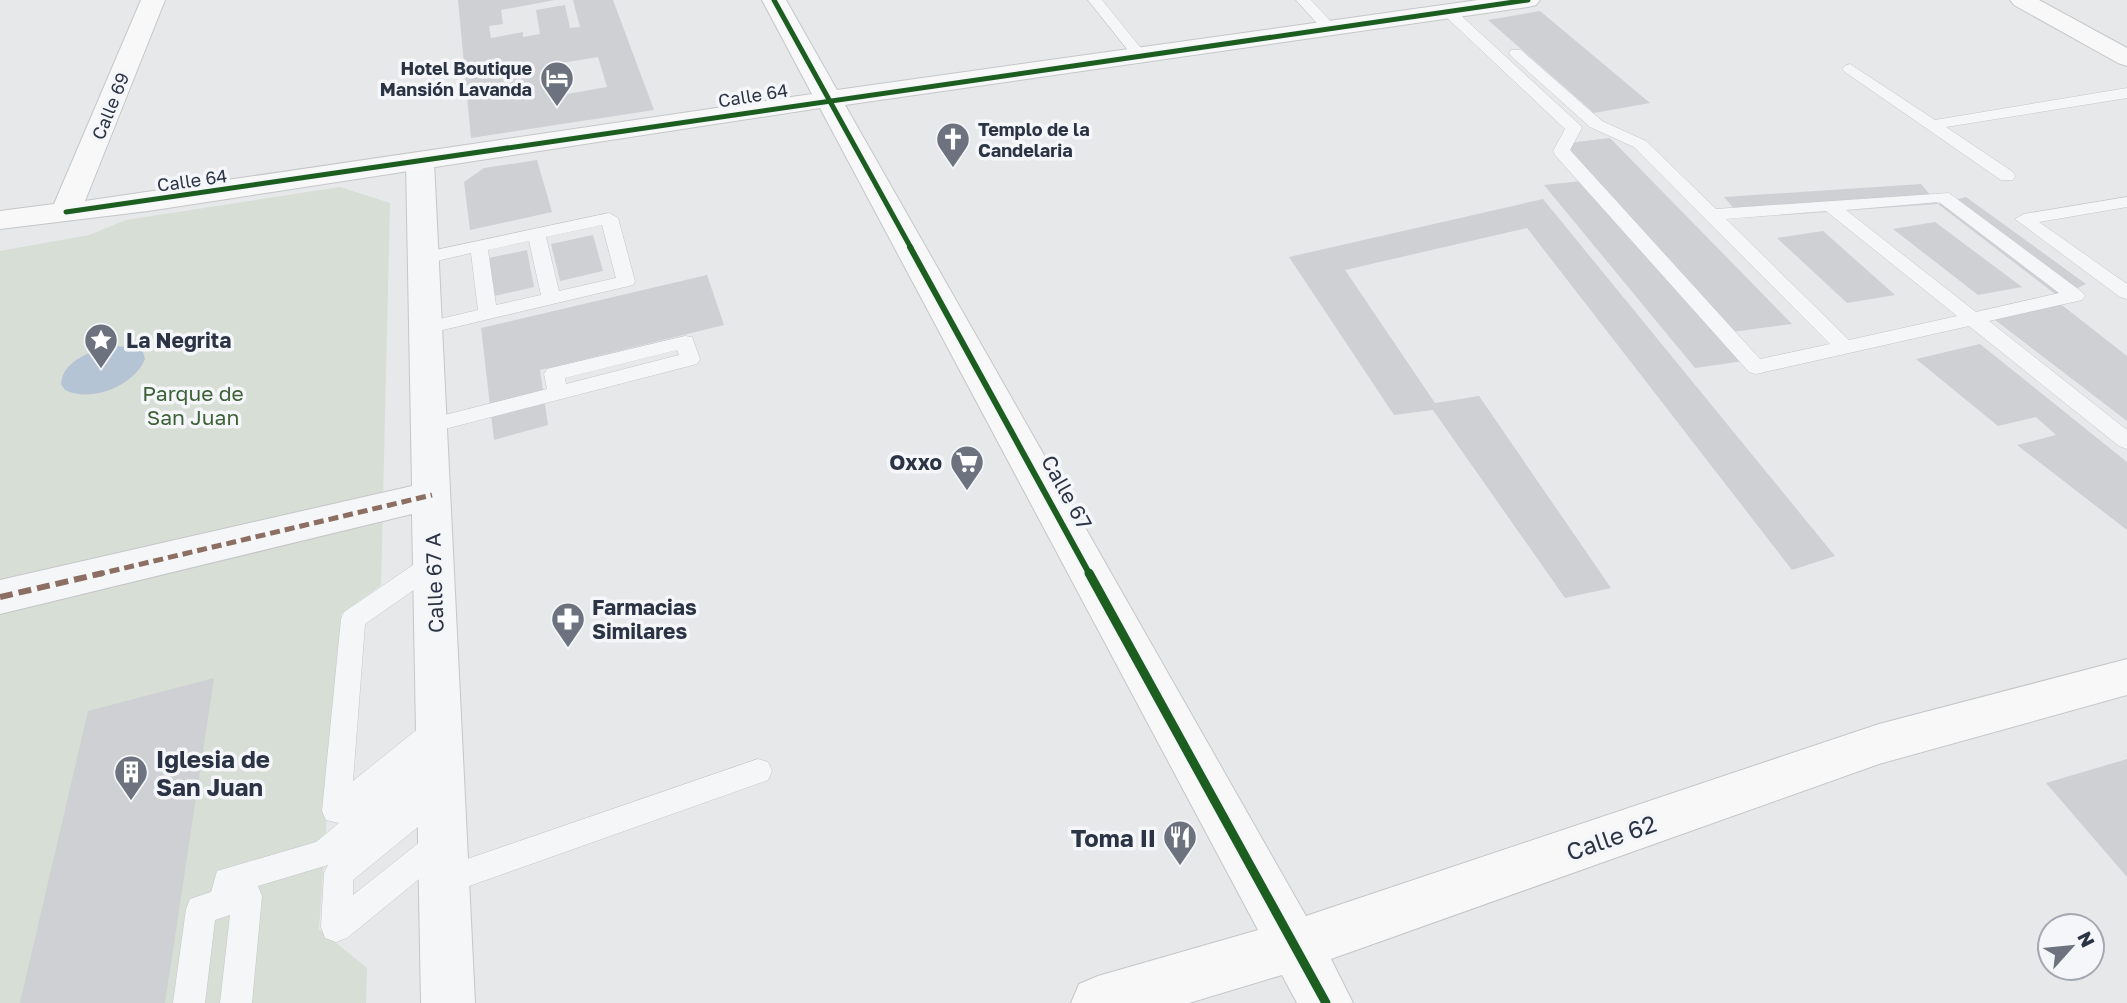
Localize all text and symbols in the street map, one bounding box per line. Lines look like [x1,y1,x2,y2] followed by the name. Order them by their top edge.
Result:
[380,57,532,100] place label: Hotel Boutique Mansión Lavanda
[538,59,576,108] hotel icon: Hotel Boutique Mansión Lavanda
[87,69,133,143] street label: Calle 69
[716,79,790,111] street label: Calle 64
[978,118,1090,161] place label: Templo de la Candelaria
[934,120,972,169] church icon: Templo de la Candelaria
[156,164,228,196] street label: Calle 64
[82,321,120,370] place icon: La Negrita
[126,327,231,353] place label: La Negrita
[142,380,244,430] park label: Parque de San Juan
[948,443,986,492] supermarket icon: Oxxo
[889,449,942,475] place label: Oxxo
[1036,450,1098,534] street label: Calle 67
[419,533,449,633] street label: Calle 67 A
[592,594,697,644] place label: Farmacias Similares
[549,600,587,649] pharmacy icon: Farmacias Similares
[156,744,270,801] place label: Iglesia de San Juan
[112,753,150,802] building icon: Iglesia de San Juan
[1562,808,1660,866] street label: Calle 62
[1161,818,1199,867] restaurant icon: Toma II
[1071,823,1156,852] place label: Toma II
[2036,912,2106,982] north arrow
[2073,927,2100,951] text: N

